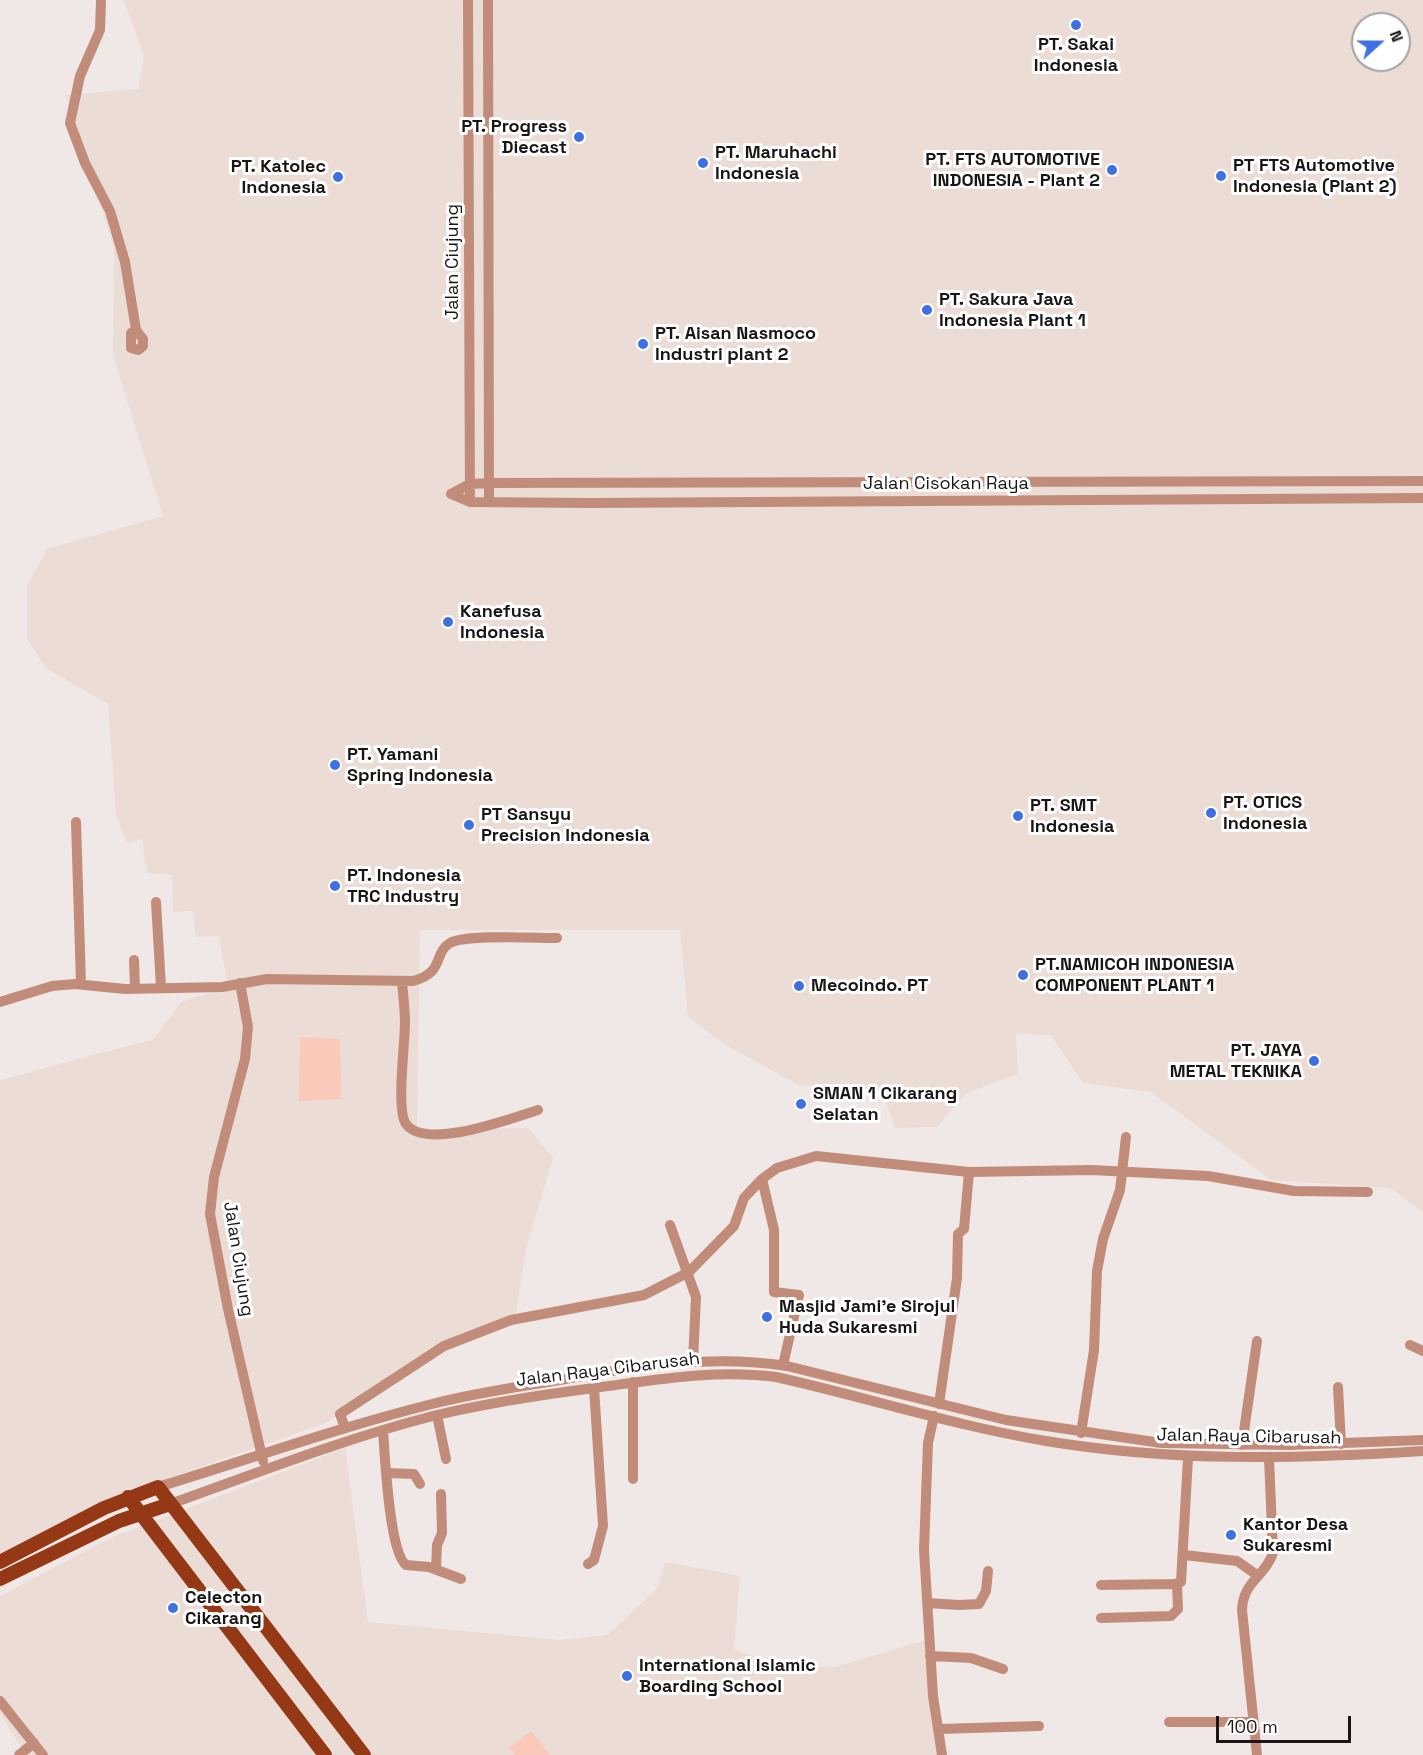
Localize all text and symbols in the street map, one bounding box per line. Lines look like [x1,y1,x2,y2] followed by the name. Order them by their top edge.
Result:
[1351,12,1411,72] north arrow
[1069,18,1083,32] marker: PT. Sakai Indonesia
[1385,27,1408,45] text: N
[1034,34,1118,76] place label: PT. Sakai Indonesia
[461,116,567,158] place label: PT. Progress Diecast
[572,130,586,144] marker: PT. Progress Diecast
[715,142,837,184] place label: PT. Maruhachi Indonesia
[925,149,1100,192] place label: PT. FTS AUTOMOTIVE INDONESIA - Plant 2
[1233,155,1397,198] place label: PT FTS Automotive Indonesia (Plant 2)
[231,156,326,198] place label: PT. Katolec Indonesia
[696,156,710,170] marker: PT. Maruhachi Indonesia
[1105,163,1119,177] marker: PT. FTS AUTOMOTIVE INDONESIA - Plant 2
[1214,169,1228,183] marker: PT FTS Automotive Indonesia (Plant 2)
[331,170,345,184] marker: PT. Katolec Indonesia
[442,204,464,320] street label: Jalan Ciujung
[939,289,1086,332] place label: PT. Sakura Java Indonesia Plant 1
[920,303,934,317] marker: PT. Sakura Java Indonesia Plant 1
[655,323,816,366] place label: PT. Aisan Nasmoco Industri plant 2
[636,337,650,351] marker: PT. Aisan Nasmoco Industri plant 2
[863,473,1029,495] street label: Jalan Cisokan Raya
[460,601,544,644] place label: Kanefusa Indonesia
[441,615,455,629] marker: Kanefusa Indonesia
[347,744,493,786] place label: PT. Yamani Spring Indonesia
[328,758,342,772] marker: PT. Yamani Spring Indonesia
[1223,792,1307,834] place label: PT. OTICS Indonesia
[1030,795,1114,838] place label: PT. SMT Indonesia
[481,804,650,846] place label: PT Sansyu Precision Indonesia
[1204,806,1218,820] marker: PT. OTICS Indonesia
[1011,809,1025,823] marker: PT. SMT Indonesia
[462,818,476,832] marker: PT Sansyu Precision Indonesia
[347,865,461,908] place label: PT. Indonesia TRC Industry
[328,879,342,893] marker: PT. Indonesia TRC Industry
[1035,954,1234,996] place label: PT.NAMICOH INDONESIA COMPONENT PLANT 1
[1016,968,1030,982] marker: PT.NAMICOH INDONESIA COMPONENT PLANT 1
[811,975,928,997] place label: Mecoindo. PT
[792,979,806,993] marker: Mecoindo. PT
[1170,1040,1302,1082] place label: PT. JAYA METAL TEKNIKA
[1307,1054,1321,1068] marker: PT. JAYA METAL TEKNIKA
[813,1083,957,1126] place label: SMAN 1 Cikarang Selatan
[794,1097,808,1111] marker: SMAN 1 Cikarang Selatan
[218,1200,258,1318] street label: Jalan Ciujung
[779,1296,955,1338] place label: Masjid Jami'e Sirojul Huda Sukaresmi
[760,1310,774,1324] marker: Masjid Jami'e Sirojul Huda Sukaresmi
[515,1348,701,1392] street label: Jalan Raya Cibarusah
[1156,1425,1342,1449] street label: Jalan Raya Cibarusah
[1243,1514,1348,1556] place label: Kantor Desa Sukaresmi
[1224,1528,1238,1542] marker: Kantor Desa Sukaresmi
[185,1587,262,1630] place label: Celecton Cikarang
[166,1601,180,1615] marker: Celecton Cikarang
[639,1655,816,1698] place label: International Islamic Boarding School
[620,1669,634,1683] marker: International Islamic Boarding School
[1219,1704,1354,1742] scale bar
[1227,1715,1278,1738] text: 100 m

